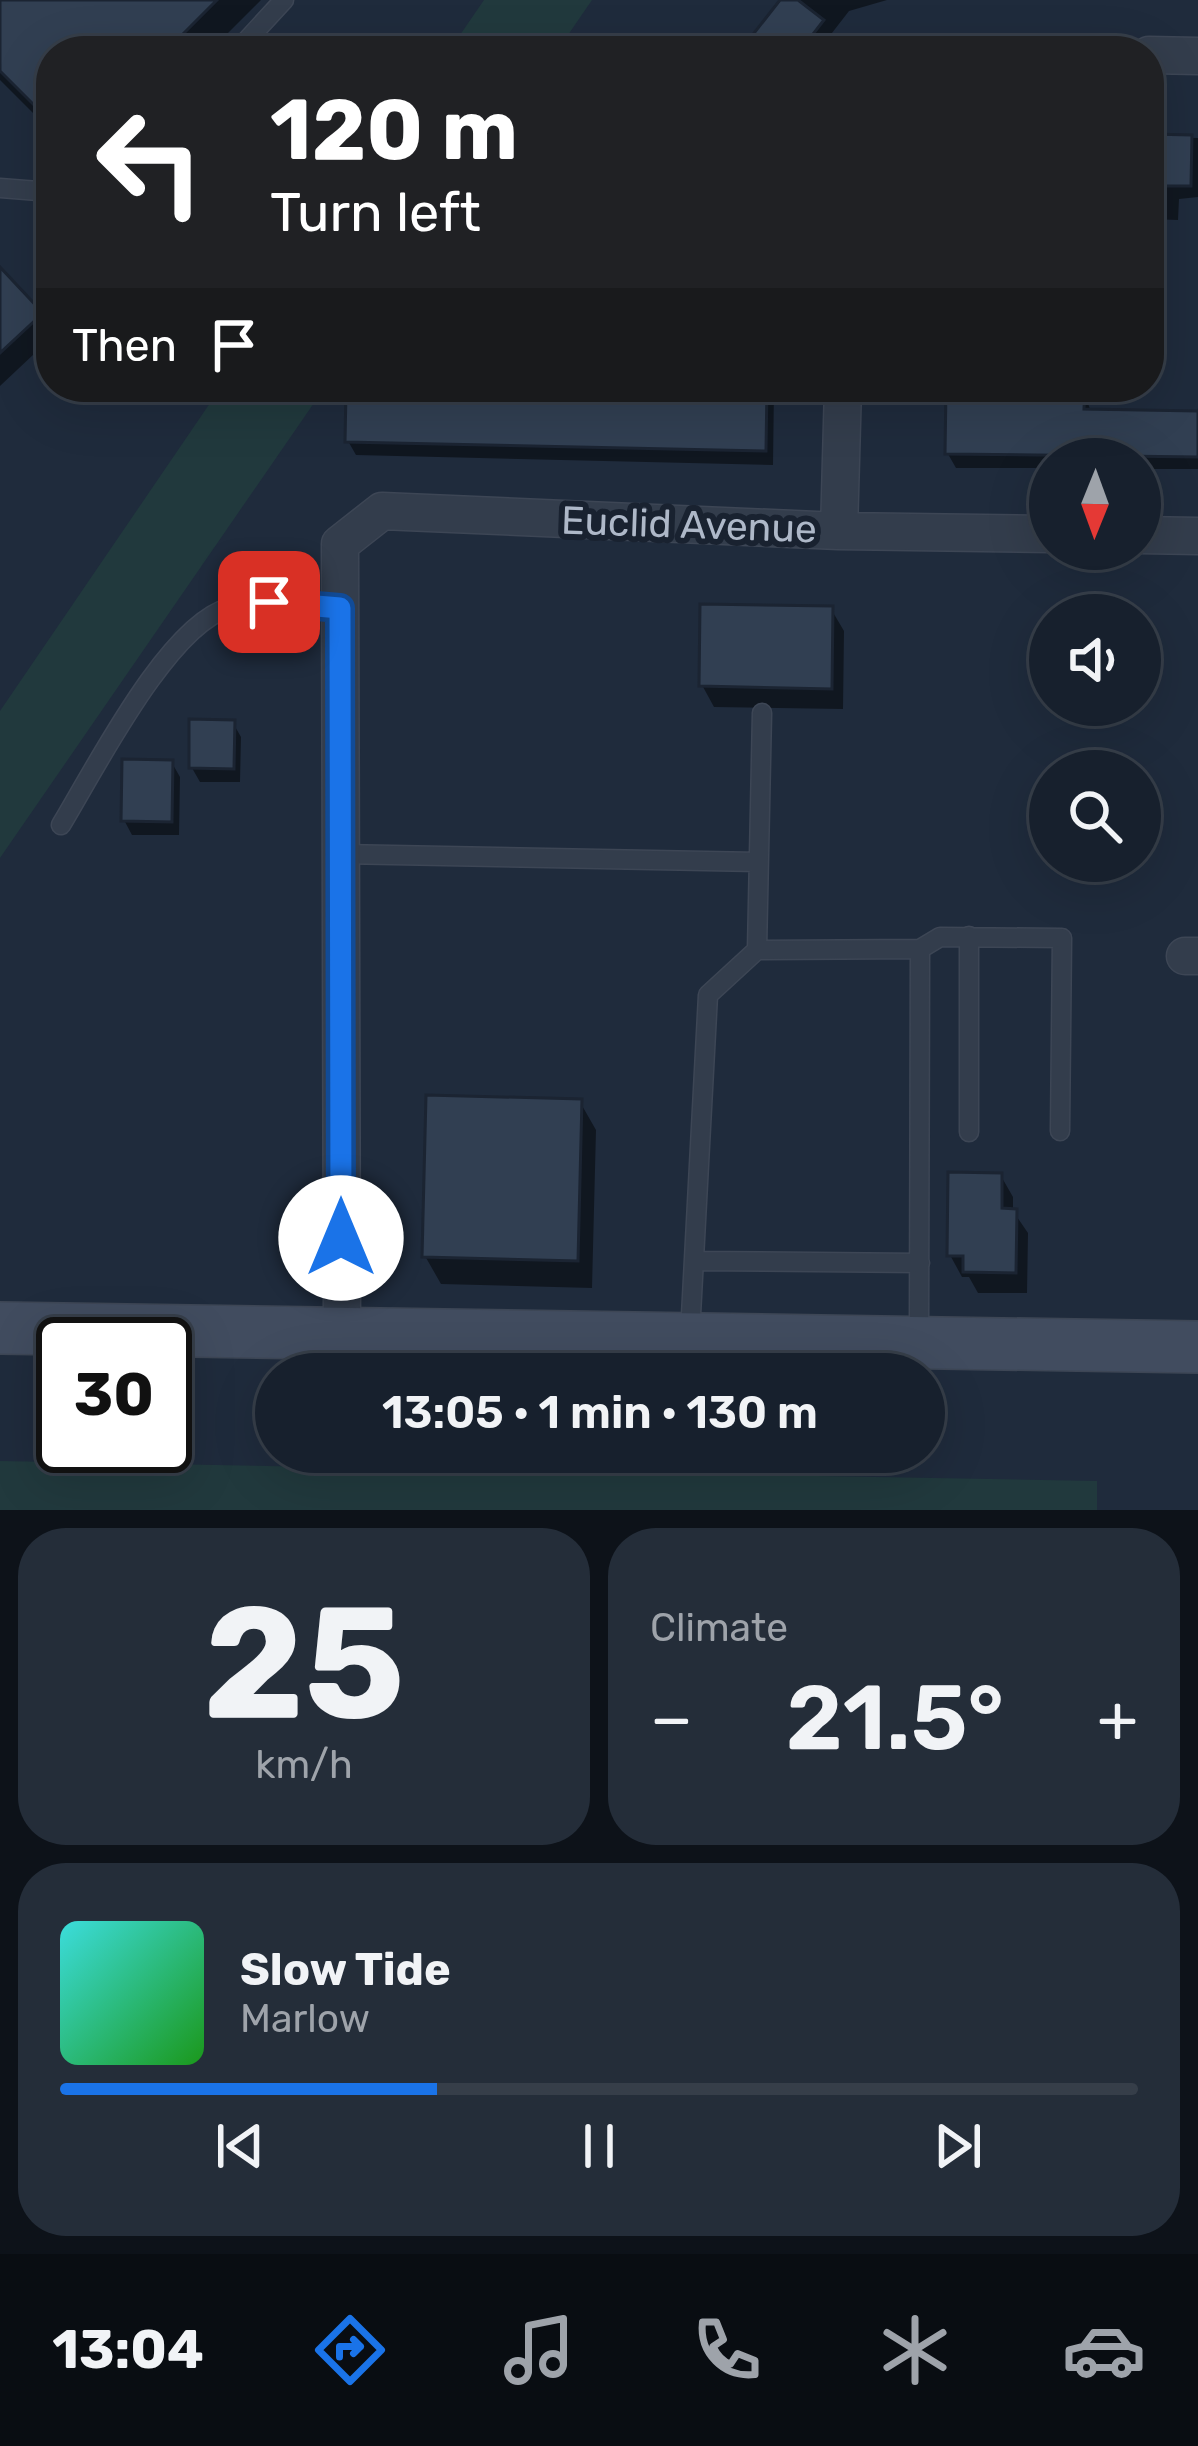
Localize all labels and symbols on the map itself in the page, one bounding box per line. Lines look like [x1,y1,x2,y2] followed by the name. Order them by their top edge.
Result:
[1029,438,1161,570] north arrow
[560,498,818,552] street label: Euclid Avenue
[218,551,320,653] pin
[278,1175,404,1301] position arrow
[36,1317,192,1473] speed limit sign: 30

